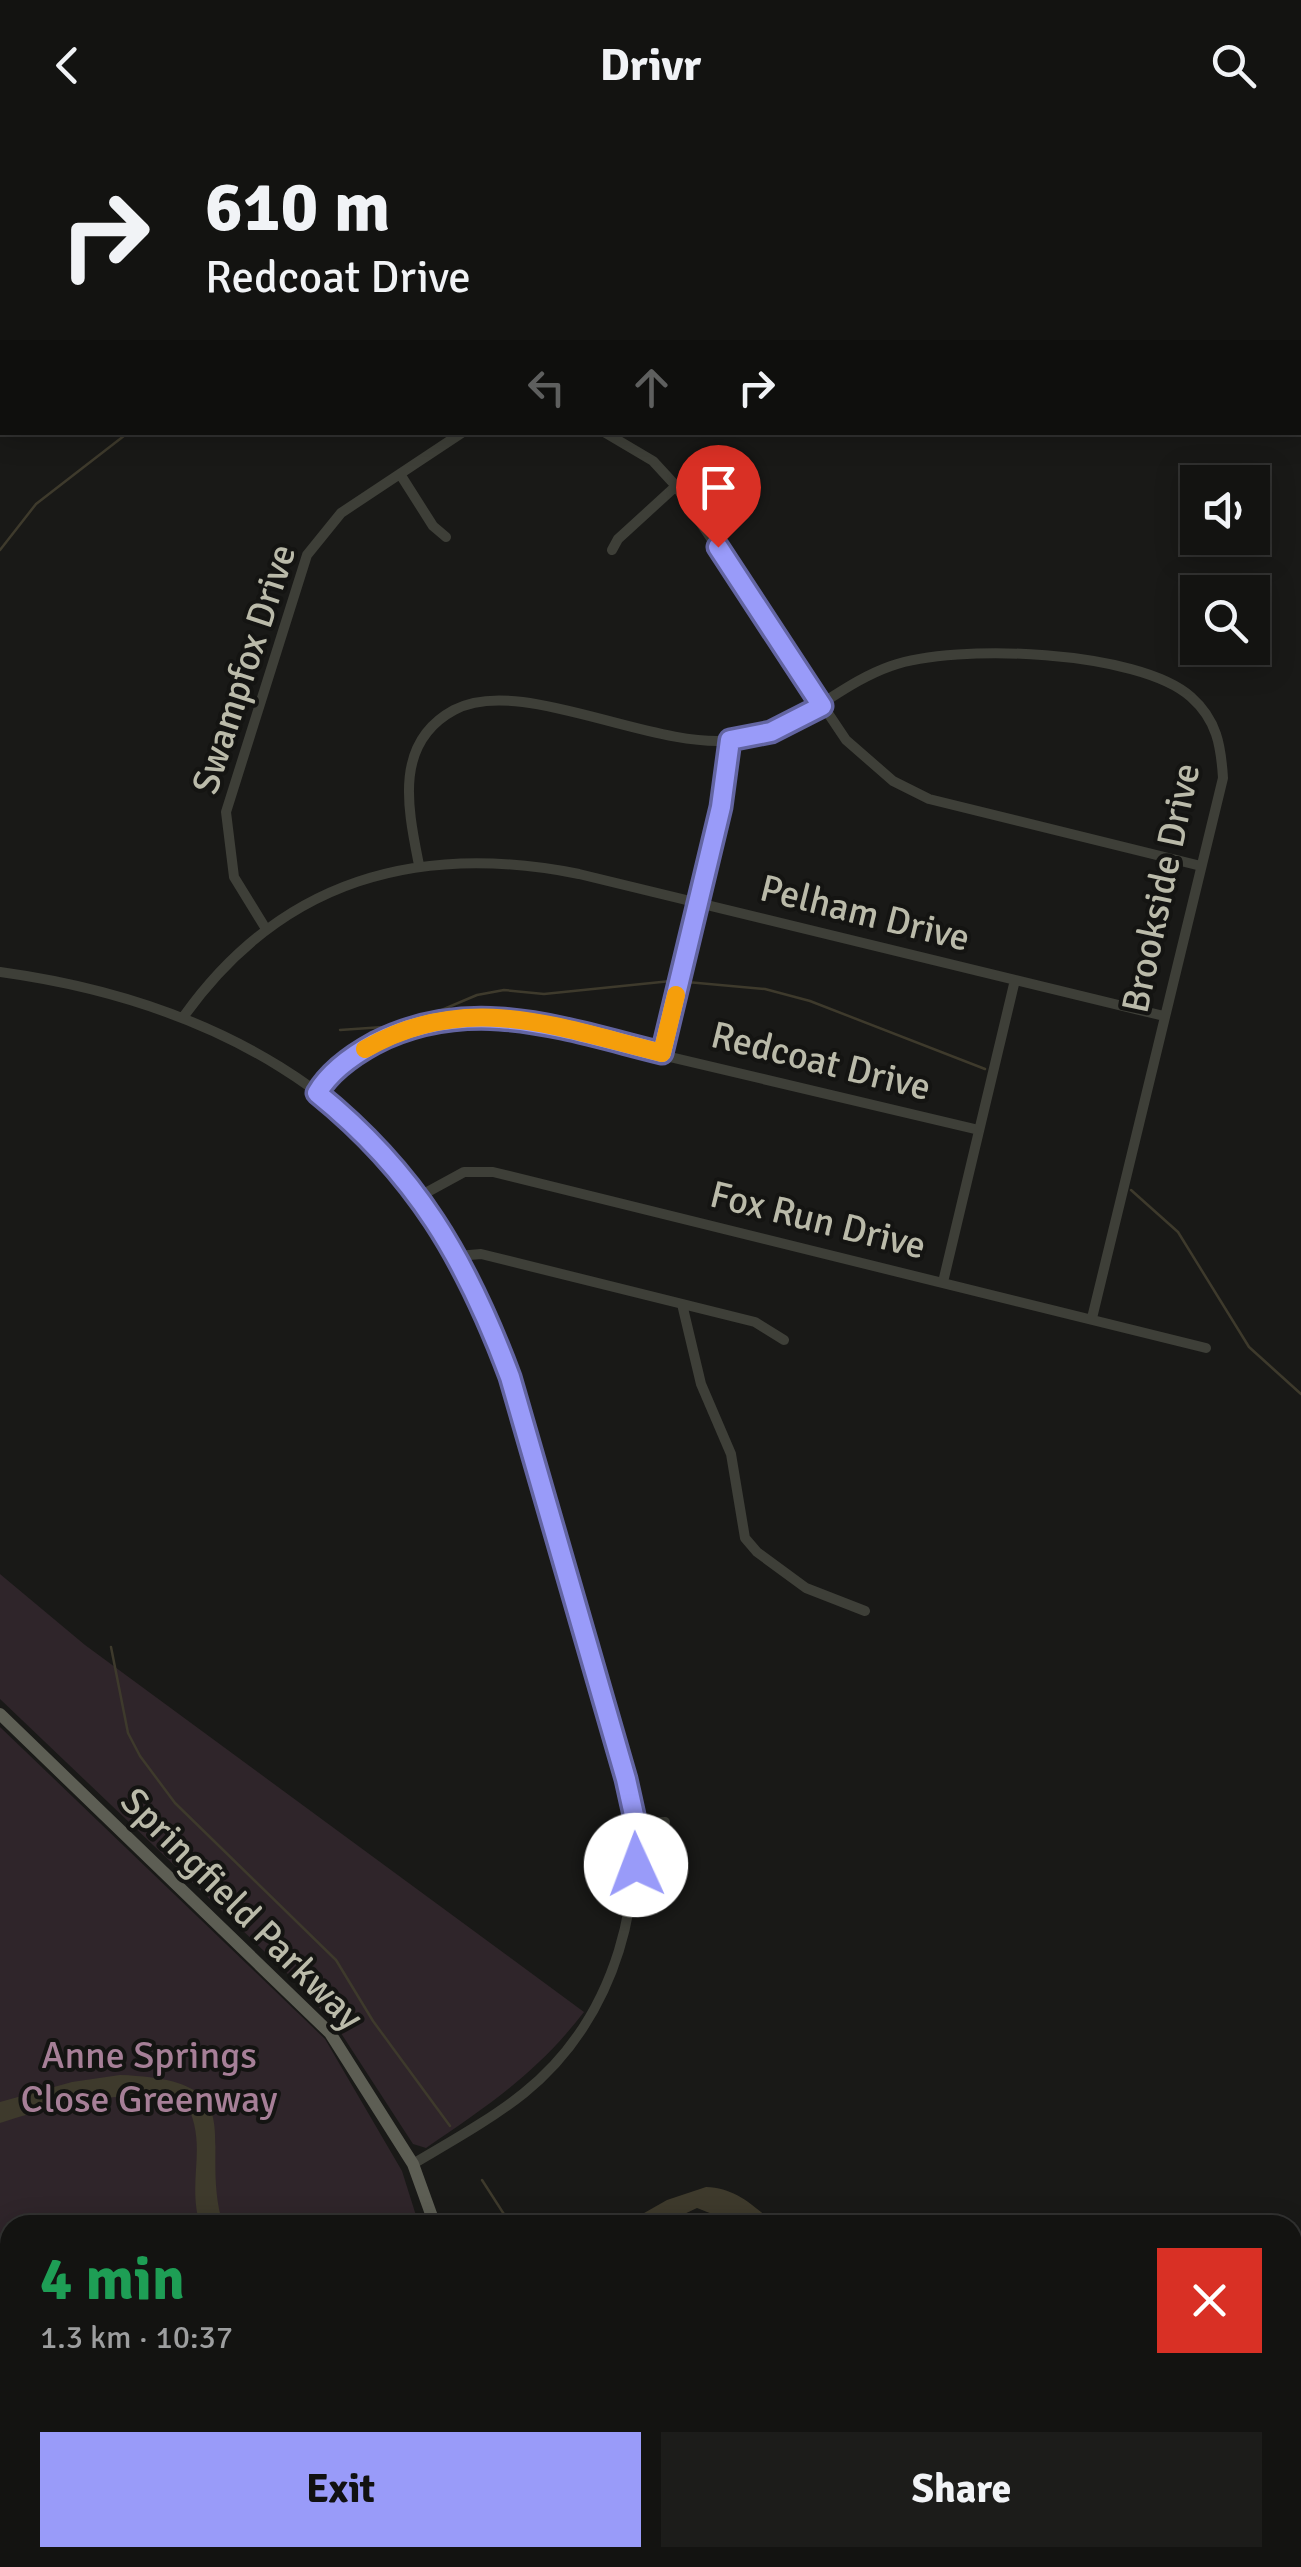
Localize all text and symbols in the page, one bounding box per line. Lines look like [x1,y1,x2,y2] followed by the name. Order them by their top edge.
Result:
[40,38,95,93] icon: back
[600,38,701,93] text: Drivr
[1206,38,1261,93] icon: search
[205,164,390,250] text: 610 m
[40,170,170,300] icon: right
[205,250,471,305] text: Redcoat Drive
[519,360,574,415] icon: left
[624,360,679,415] icon: ahead
[729,360,784,415] icon: right
[676,445,761,548] pin
[691,460,746,515] icon: arrive
[1180,465,1270,665] map controls
[1180,465,1270,555] button: sound
[182,538,306,800] street label: Swampfox Drive
[1180,575,1270,665] button: search
[1112,759,1210,1017] street label: Brookside Drive
[755,864,975,962] street label: Pelham Drive
[706,1011,936,1111] street label: Redcoat Drive
[705,1171,931,1269] street label: Fox Run Drive
[111,1778,373,2040] street label: Springfield Parkway
[584,1813,688,1917] position arrow
[21,2032,278,2123] park label: Anne Springs Close Greenway
[40,2243,185,2317] text: 4 min
[1157,2248,1262,2353] button: close
[40,2318,233,2357] text: 1.3 km · 10:37
[40,2432,641,2547] button: Exit
[661,2432,1262,2547] button: Share

